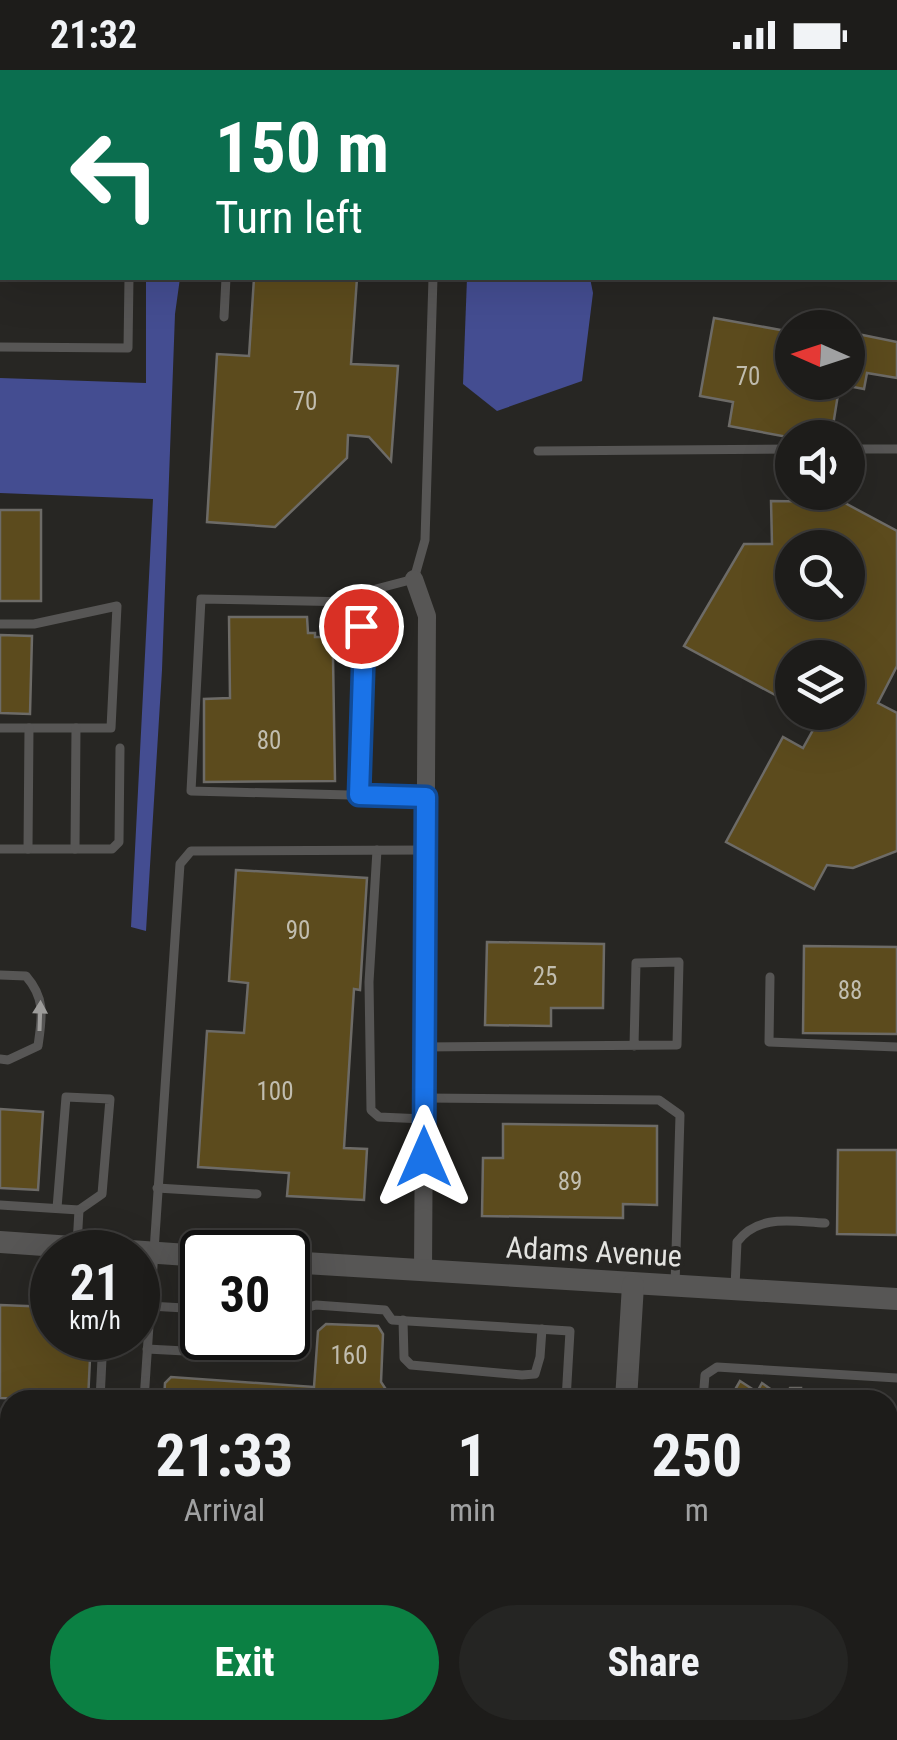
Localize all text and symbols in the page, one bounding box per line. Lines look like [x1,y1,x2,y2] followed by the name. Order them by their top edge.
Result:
[50,13,137,57] text: 21:32
[215,107,389,189] text: 150 m
[50,110,180,240] icon: left
[215,191,363,244] text: Turn left
[775,310,865,400] north arrow
[775,310,865,730] map controls
[736,362,760,391] house number: 70
[293,387,317,416] house number: 70
[775,420,865,510] button: sound
[775,530,865,620] button: search
[319,584,404,669] pin
[334,599,389,654] icon: arrive
[775,640,865,730] button: layers
[257,726,281,755] house number: 80
[286,916,310,945] house number: 90
[533,962,557,991] house number: 25
[838,976,862,1005] house number: 88
[33,1000,49,1031] one-way arrow
[256,1077,294,1106] house number: 100
[372,1105,476,1209] position arrow
[558,1167,582,1196] house number: 89
[505,1229,683,1274] street label: Adams Avenue
[180,1230,310,1360] speed limit sign: 30
[70,1254,120,1312] text: 21
[69,1306,121,1335] text: km/h
[330,1341,368,1370] house number: 160
[156,1420,293,1491] text: 21:33
[457,1420,488,1491] text: 1
[651,1420,742,1491] text: 250
[184,1491,265,1529] text: Arrival
[449,1491,496,1529] text: min
[685,1491,709,1529] text: m
[50,1605,439,1720] button: Exit
[459,1605,848,1720] button: Share

